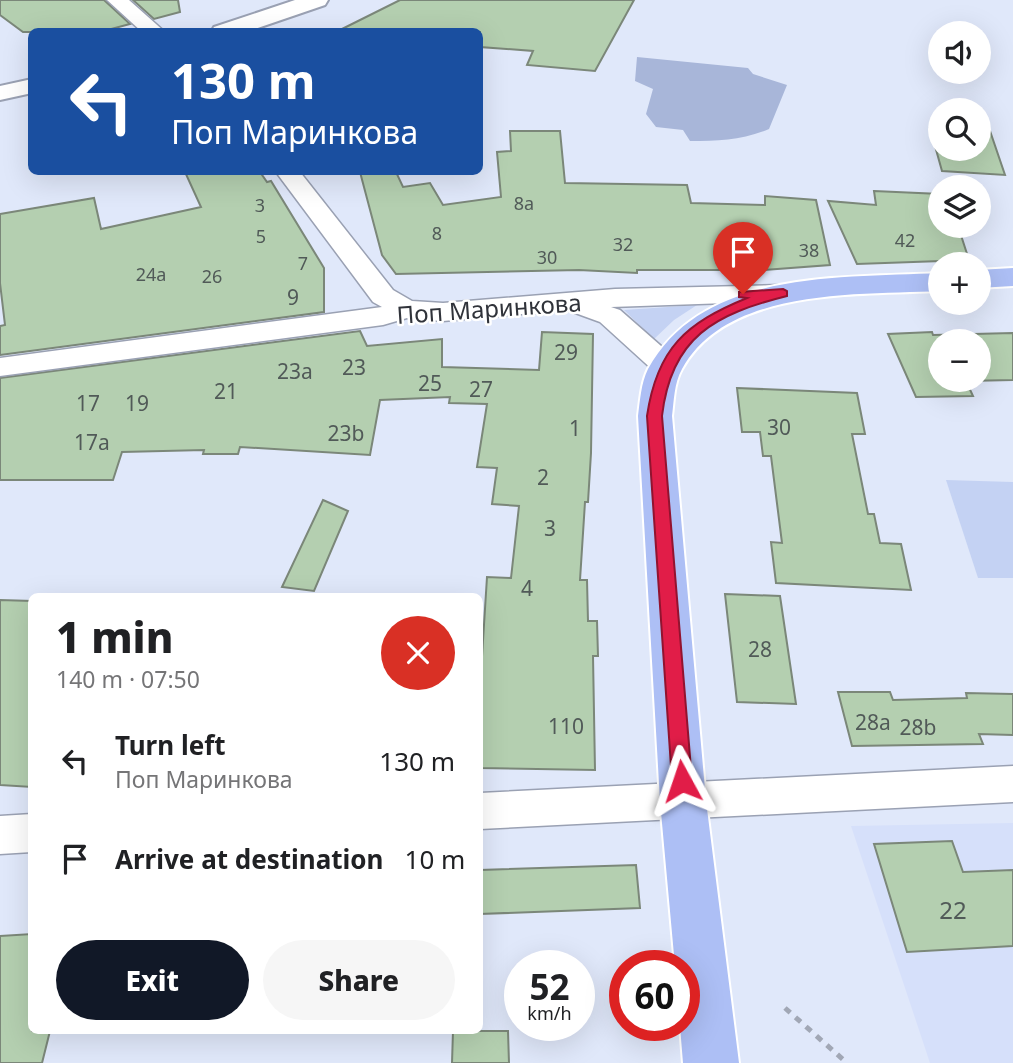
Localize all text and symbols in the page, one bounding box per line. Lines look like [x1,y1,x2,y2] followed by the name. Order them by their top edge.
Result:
[928,21,991,392] map controls
[928,21,991,84] button: sound
[171,47,316,113] text: 130 m
[56,56,147,147] icon: left
[928,98,991,161] button: search
[171,110,418,153] text: Поп Маринкова
[928,175,991,238] button: layers
[514,191,534,215] house number: 8a
[255,193,265,217] house number: 3
[432,221,442,245] house number: 8
[713,222,773,294] pin
[256,224,266,248] house number: 5
[895,228,915,252] house number: 42
[613,232,633,256] house number: 32
[724,233,762,271] icon: arrive
[799,238,819,262] house number: 38
[537,245,557,269] house number: 30
[298,251,308,275] house number: 7
[928,252,991,315] button: +
[136,262,166,286] house number: 24a
[202,264,222,288] house number: 26
[287,283,299,311] house number: 9
[395,285,583,331] street label: Поп Маринкова
[928,329,991,392] button: −
[554,338,578,366] house number: 29
[342,353,366,381] house number: 23
[277,357,313,385] house number: 23a
[418,369,442,397] house number: 25
[469,375,493,403] house number: 27
[214,377,238,405] house number: 21
[76,389,100,417] house number: 17
[125,389,149,417] house number: 19
[767,413,791,441] house number: 30
[569,414,581,442] house number: 1
[328,419,364,447] house number: 23b
[74,428,110,456] house number: 17a
[537,463,549,491] house number: 2
[544,514,556,542] house number: 3
[521,574,533,602] house number: 4
[56,608,173,665] text: 1 min
[381,616,455,690] button: close
[748,635,772,663] house number: 28
[56,663,200,695] text: 140 m · 07:50
[855,708,891,736] house number: 28a
[548,712,584,740] house number: 110
[900,713,936,741] house number: 28b
[115,727,226,763] text: Turn left
[56,742,94,780] icon: left
[379,743,455,779] text: 130 m
[645,744,719,818] position arrow
[115,763,293,795] text: Поп Маринкова
[56,840,94,878] icon: arrive
[115,841,384,877] text: Arrive at destination
[405,841,465,877] text: 10 m
[939,893,967,926] house number: 22
[56,940,249,1020] button: Exit
[263,940,455,1020] button: Share
[609,950,700,1041] speed limit sign: 60
[529,963,570,1010] text: 52
[527,1001,572,1025] text: km/h

